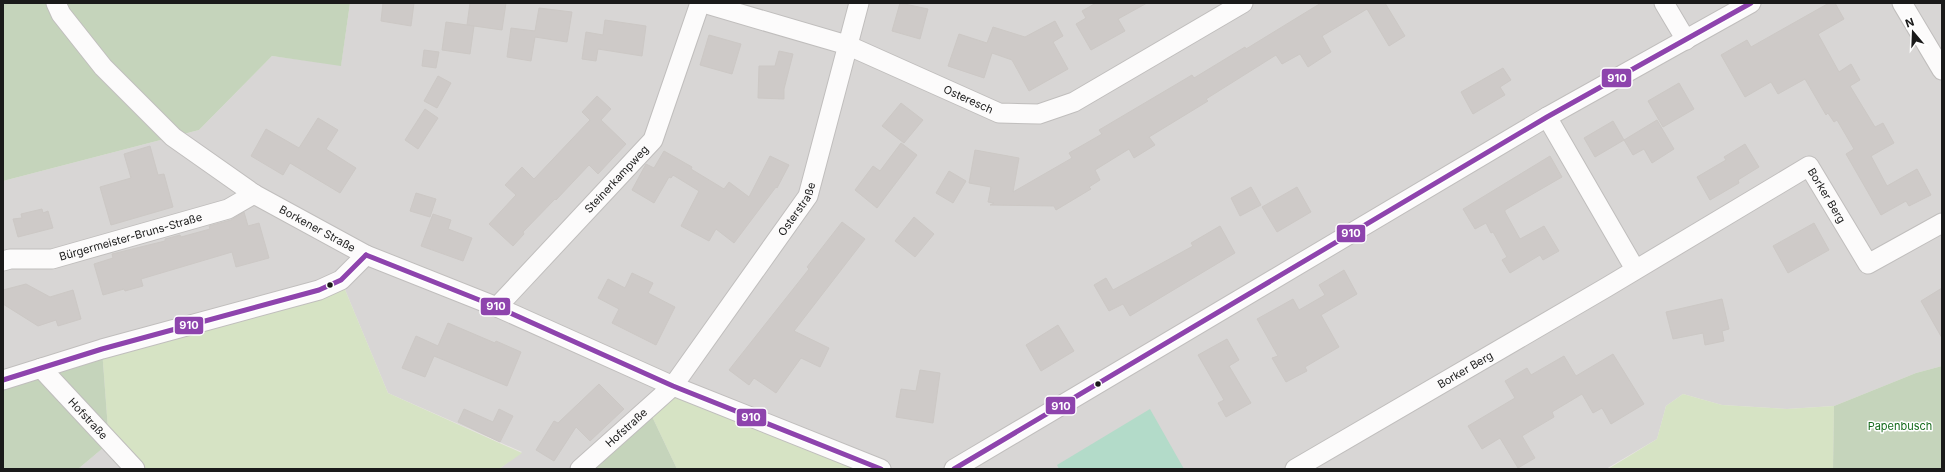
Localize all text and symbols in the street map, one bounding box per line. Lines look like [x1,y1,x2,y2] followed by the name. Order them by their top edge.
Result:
[1893,12,1933,52] north arrow
[1903,15,1916,31] text: N
[1601,68,1632,88] line badge: 910
[1607,71,1627,85] text: 910
[941,82,996,117] street label: Osteresch
[582,142,651,216] street label: Steinerkampweg
[1805,165,1849,226] street label: Borker Berg
[775,181,818,239] street label: Osterstraße
[277,202,358,255] street label: Borkener Straße
[58,210,204,264] street label: Bürgermeister-Bruns-Straße
[1336,224,1366,243] line badge: 910
[1341,226,1361,240] text: 910
[325,280,335,290] unlabelled marker
[480,297,511,316] line badge: 910
[486,299,506,313] text: 910
[174,316,204,335] line badge: 910
[179,318,199,332] text: 910
[1435,348,1495,391] street label: Borker Berg
[1093,379,1103,389] unlabelled marker
[65,395,111,442] street label: Hofstraße
[1045,396,1076,415] line badge: 910
[1051,399,1071,413] text: 910
[602,405,650,450] street label: Hofstraße
[736,408,767,427] line badge: 910
[741,410,761,424] text: 910
[1868,419,1932,433] park label: Papenbusch

